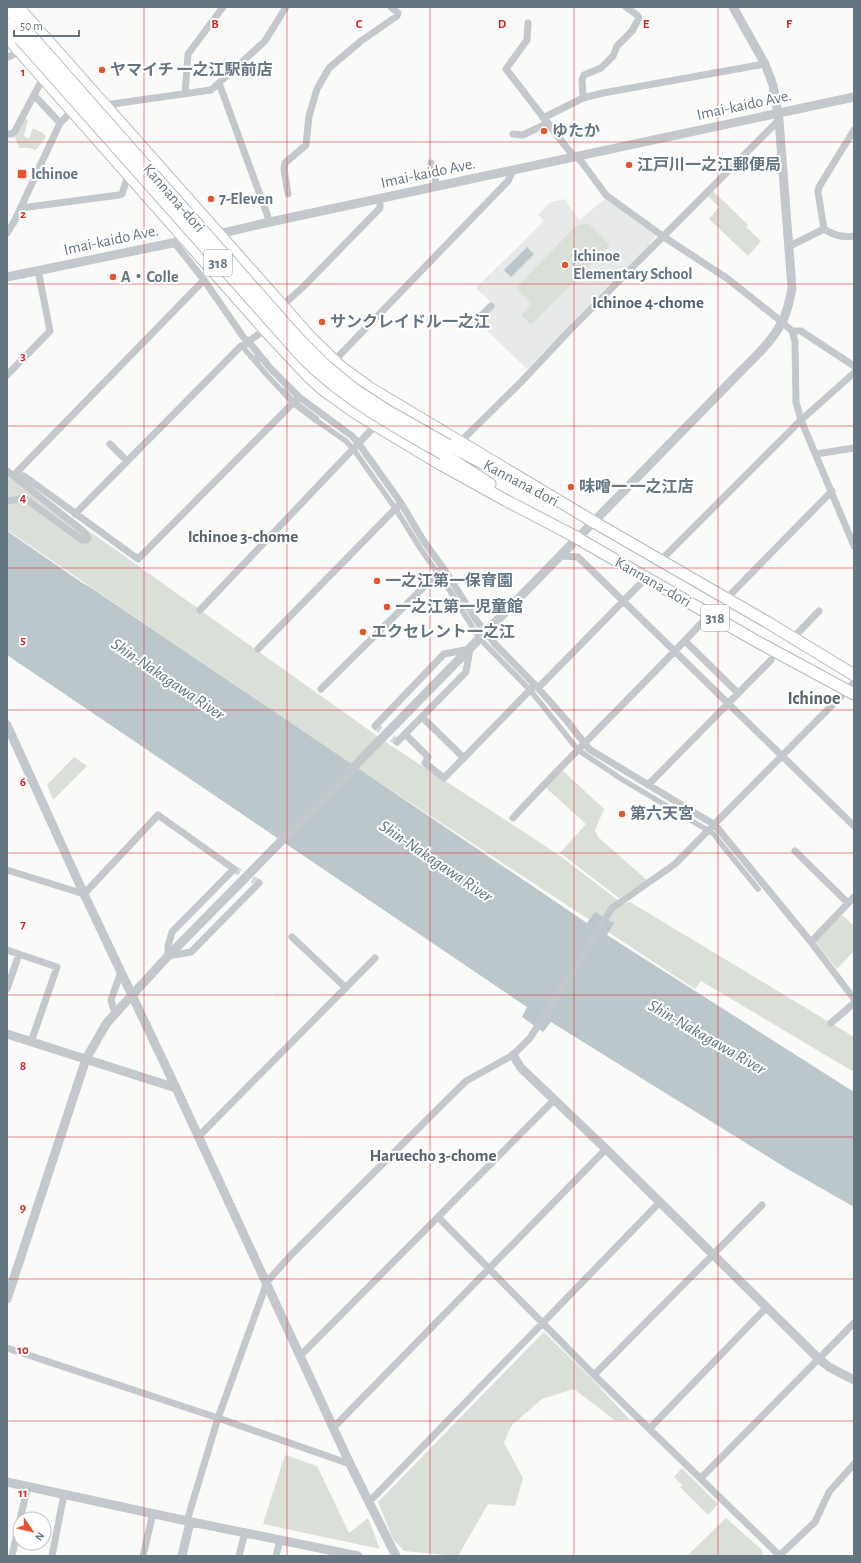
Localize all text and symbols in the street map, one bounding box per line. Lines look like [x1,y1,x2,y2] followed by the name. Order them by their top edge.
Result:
[14,12,79,38] scale bar
[211,18,219,31] text: B
[356,18,363,31] text: C
[498,18,507,31] text: D
[643,18,650,31] text: E
[786,18,793,31] text: F
[20,20,43,32] text: 50 m
[110,61,272,78] place label: ヤマイチ 一之江駅前店
[97,65,107,75] marker: ヤマイチ 一之江駅前店
[21,66,25,79] text: 1
[695,87,793,123] street label: Imai-kaido Ave.
[552,122,600,139] place label: ゆたか
[539,126,549,136] marker: ゆたか
[379,155,477,191] street label: Imai-kaido Ave.
[637,156,781,173] place label: 江戸川一之江郵便局
[624,160,634,170] marker: 江戸川一之江郵便局
[140,161,208,235] street label: Kannana-dori
[31,166,79,182] place label: Ichinoe
[16,168,28,180] marker: Ichinoe
[219,191,273,207] place label: 7-Eleven
[206,194,216,204] marker: 7-Eleven
[20,208,26,221] text: 2
[62,222,160,258] street label: Imai-kaido Ave.
[573,248,693,283] place label: Ichinoe Elementary School
[204,250,232,276] road number: 318
[560,260,570,270] marker: Ichinoe Elementary School
[121,269,179,285] place label: A・Colle
[108,272,118,282] marker: A・Colle
[592,294,704,311] district label: Ichinoe 4-chome
[330,313,490,330] place label: サンクレイドル一之江
[317,317,327,327] marker: サンクレイドル一之江
[20,350,26,363] text: 3
[481,457,561,509] street label: Kannana dori
[579,478,693,495] place label: 味噌一 一之江店
[566,482,576,492] marker: 味噌一 一之江店
[20,492,27,505] text: 4
[188,528,298,545] district label: Ichinoe 3-chome
[612,554,694,610] street label: Kannana-dori
[385,572,513,589] place label: 一之江第一保育園
[372,576,382,586] marker: 一之江第一保育園
[395,598,523,615] place label: 一之江第一児童館
[382,602,392,612] marker: 一之江第一児童館
[701,605,729,631] road number: 318
[371,623,515,640] place label: エクセレント一之江
[358,627,368,637] marker: エクセレント一之江
[20,634,26,647] text: 5
[108,635,228,723] water label: Shin-Nakagawa River
[787,690,841,708] district label: Ichinoe
[20,776,26,789] text: 6
[630,805,694,822] place label: 第六天宮
[617,809,627,819] marker: 第六天宮
[376,817,496,905] water label: Shin-Nakagawa River
[20,918,26,931] text: 7
[645,996,769,1078] water label: Shin-Nakagawa River
[20,1060,26,1073] text: 8
[369,1147,497,1164] district label: Haruecho 3-chome
[20,1202,26,1215] text: 9
[17,1344,29,1357] text: 10
[18,1487,28,1500] text: 11
[12,1511,52,1551] north arrow
[33,1530,46,1543] text: N

